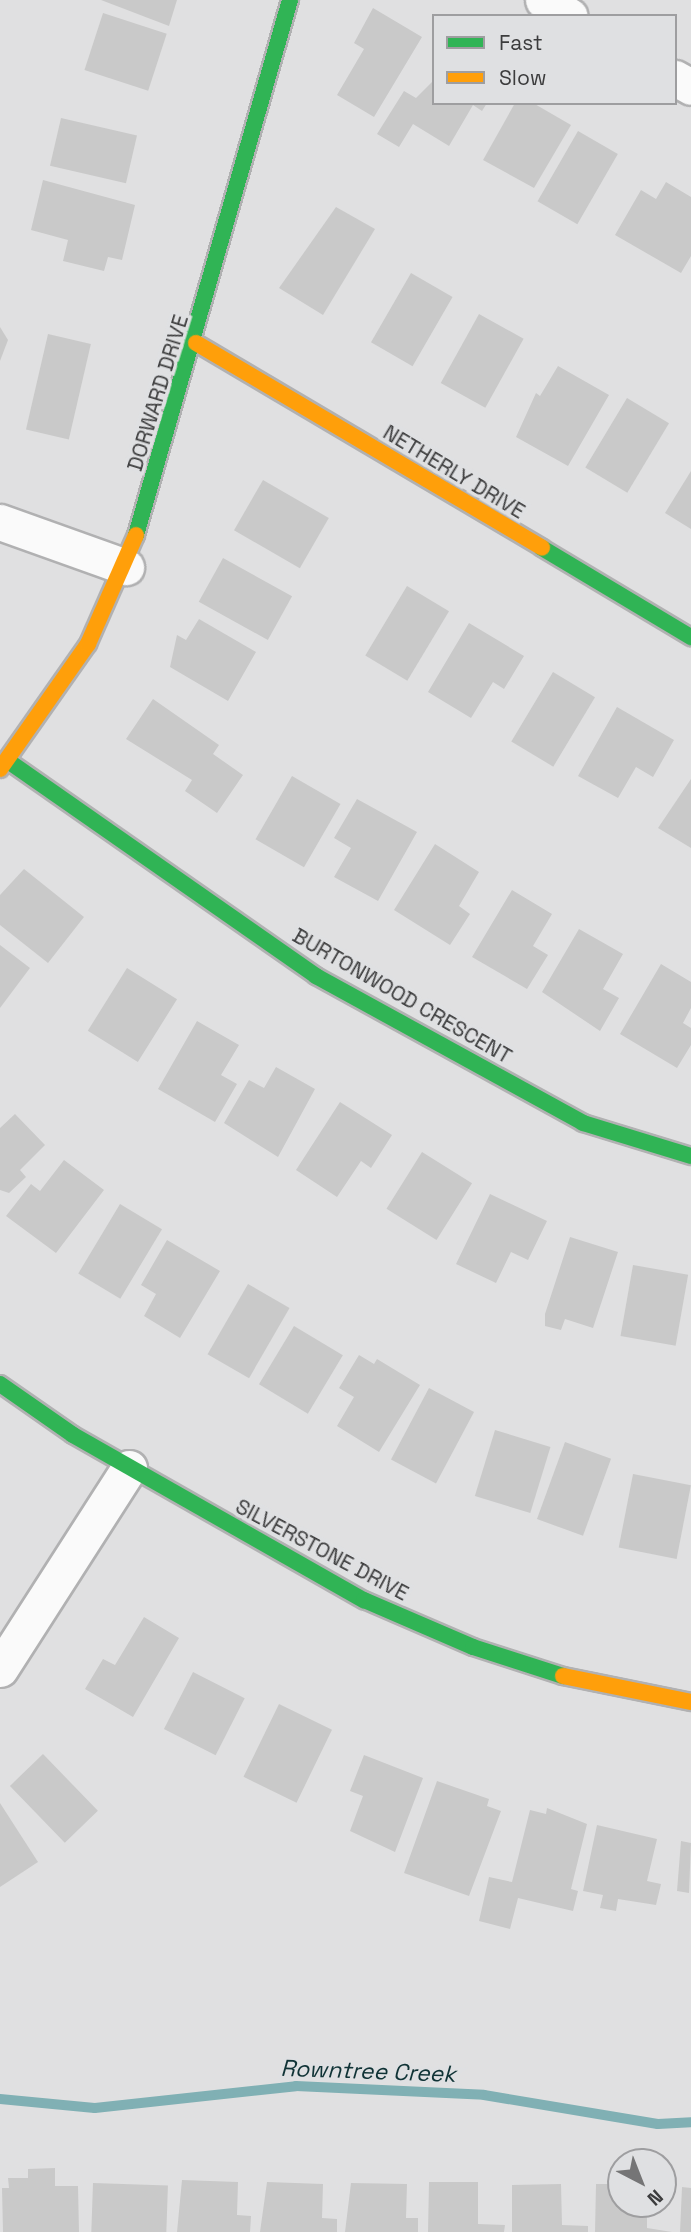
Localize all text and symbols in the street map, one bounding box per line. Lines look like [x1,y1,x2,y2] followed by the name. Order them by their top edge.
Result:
[432,14,677,105] legend
[499,29,543,56] text: Fast
[499,64,547,91] text: Slow
[122,312,194,474] street label: DORWARD DRIVE
[378,420,530,524] street label: NETHERLY DRIVE
[288,923,516,1069] street label: BURTONWOOD CRESCENT
[231,1494,413,1606] street label: SILVERSTONE DRIVE
[280,2054,456,2088] water label: Rowntree Creek
[607,2148,677,2218] north arrow
[642,2184,668,2211] text: N

